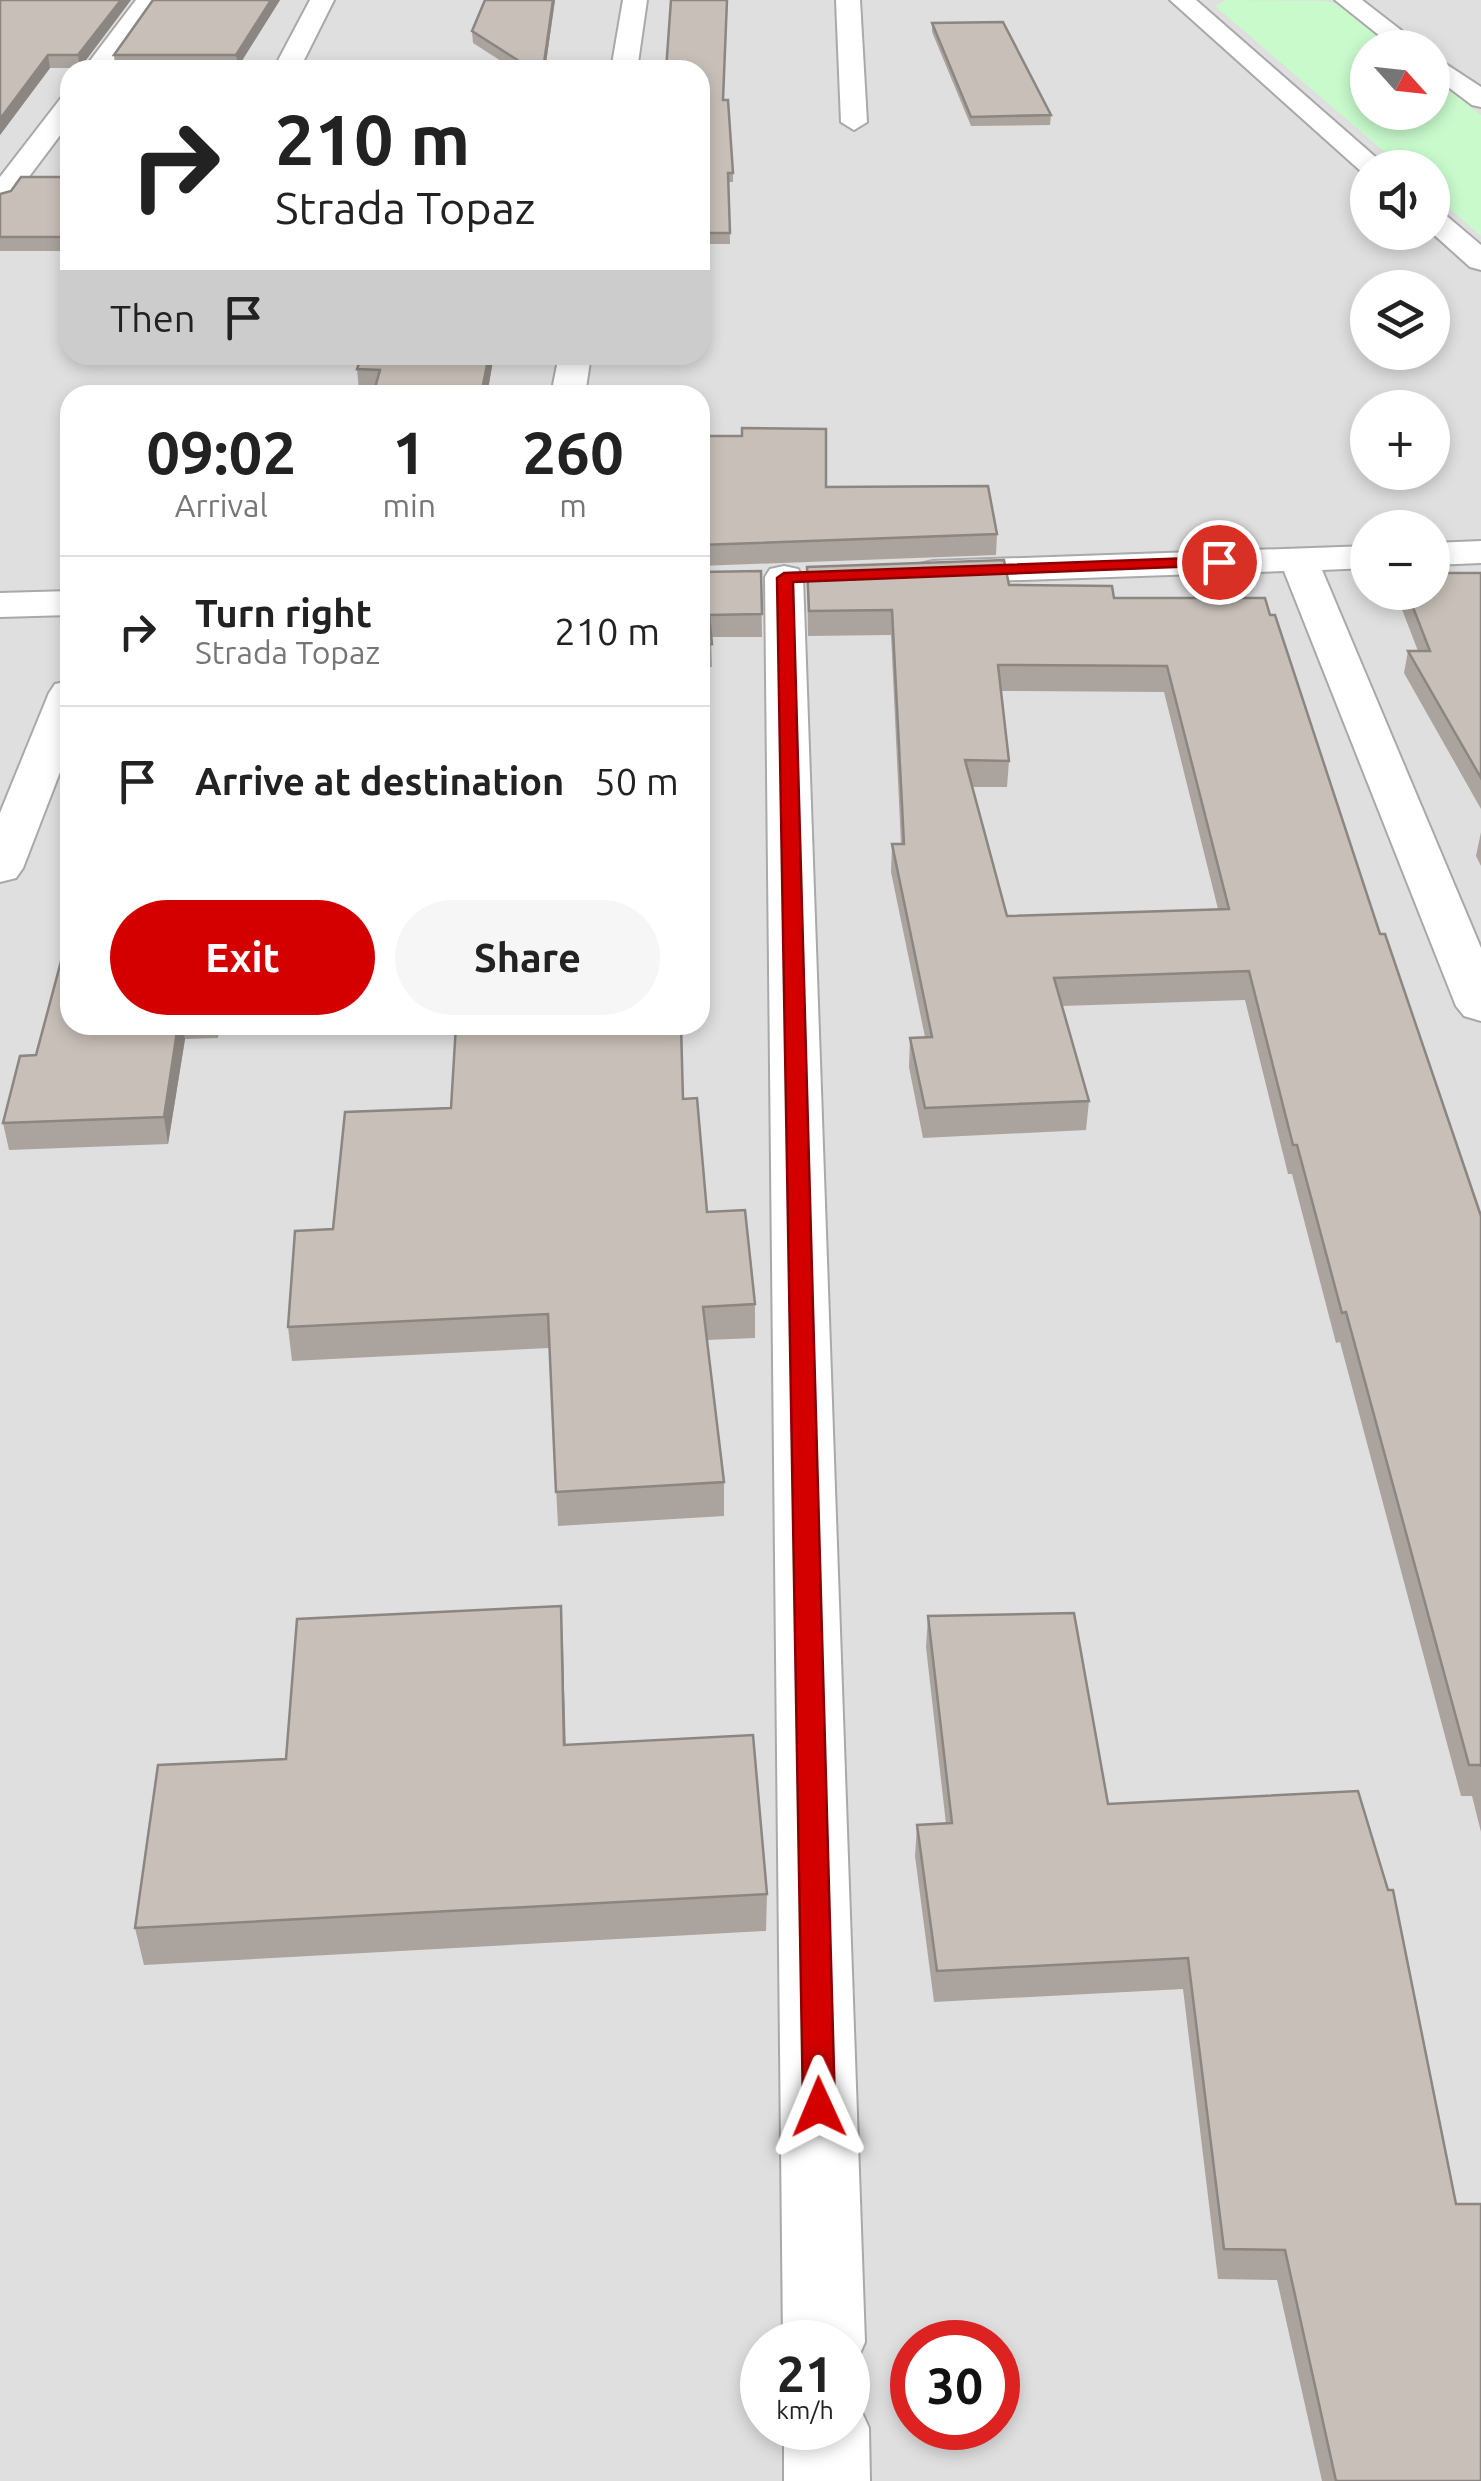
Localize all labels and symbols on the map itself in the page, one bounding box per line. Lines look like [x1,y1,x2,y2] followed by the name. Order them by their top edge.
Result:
[1350,30,1450,130] north arrow
[1177,520,1262,605] pin
[767,2055,871,2159] position arrow
[890,2320,1020,2450] speed limit sign: 30

